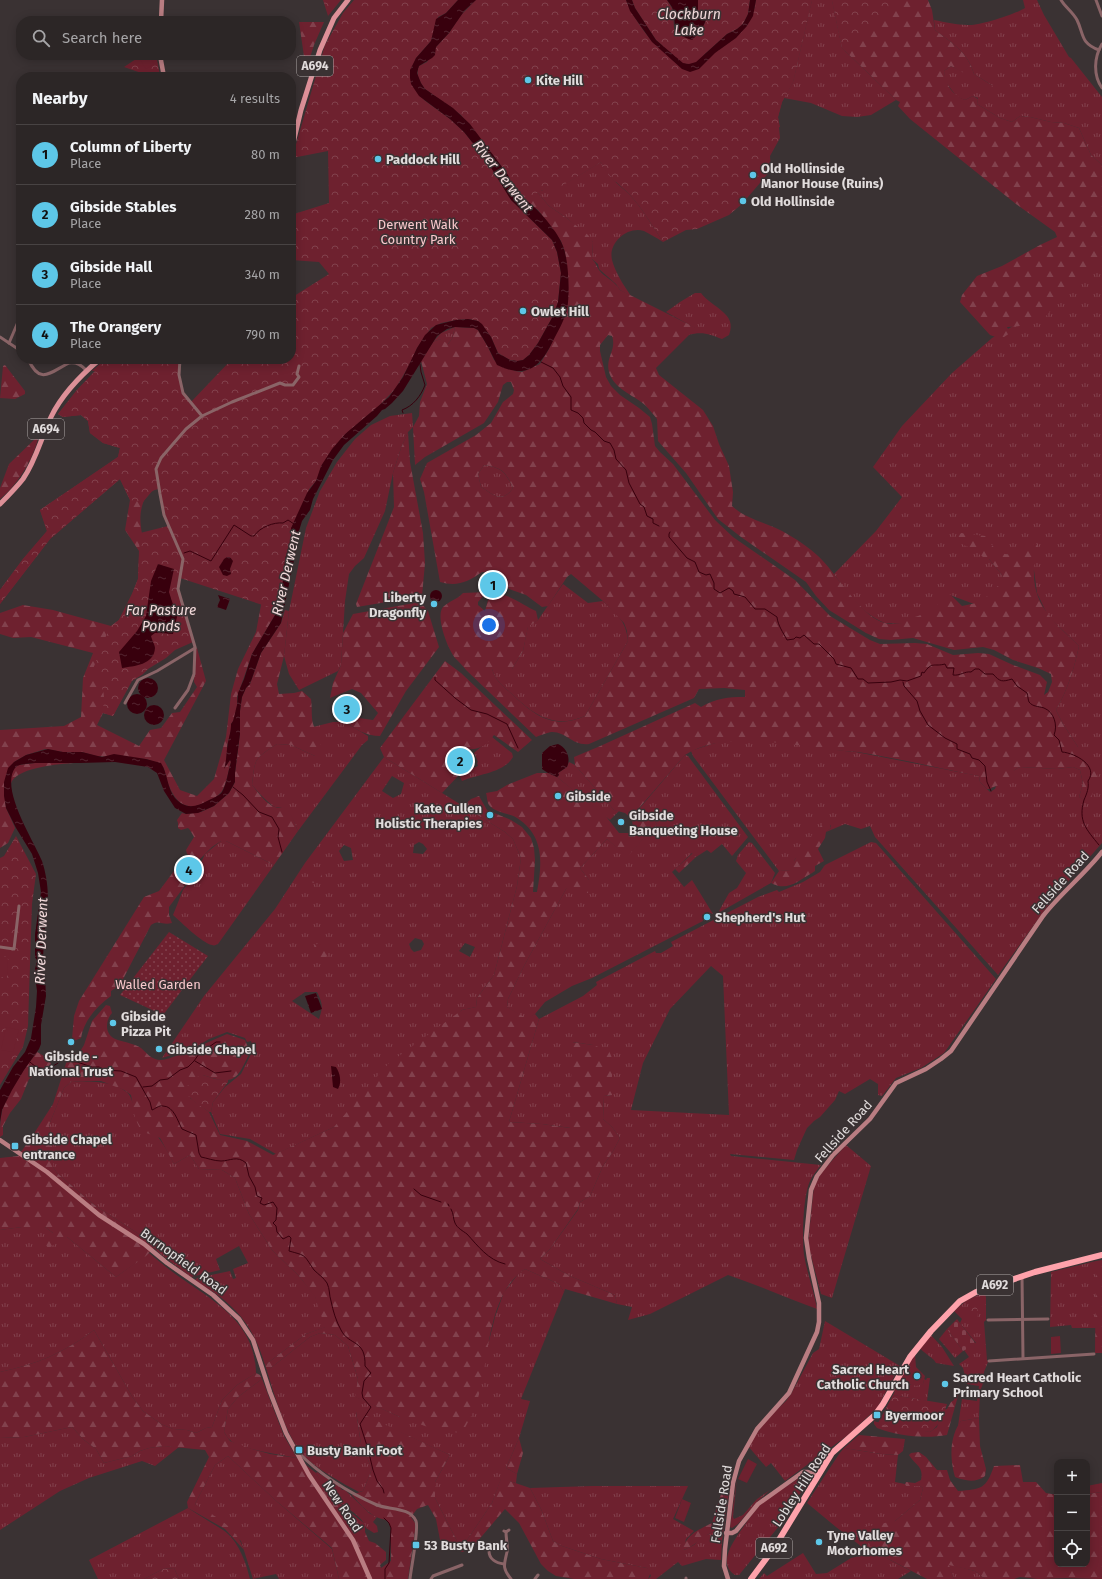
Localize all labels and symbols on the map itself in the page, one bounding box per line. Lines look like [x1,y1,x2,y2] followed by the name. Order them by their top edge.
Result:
[657,6,721,39] water label: Clockburn Lake
[297,56,333,76] road number: A694
[536,73,583,88] place label: Kite Hill
[523,75,533,85] marker: Kite Hill
[469,137,536,216] water label: River Derwent
[386,152,460,167] place label: Paddock Hill
[373,154,383,164] marker: Paddock Hill
[761,161,883,191] place label: Old Hollinside Manor House (Ruins)
[748,170,758,180] marker: Old Hollinside Manor House (Ruins)
[751,194,835,209] place label: Old Hollinside
[738,196,748,206] marker: Old Hollinside
[378,217,459,247] park label: Derwent Walk Country Park
[531,304,589,319] place label: Owlet Hill
[518,306,528,316] marker: Owlet Hill
[28,419,64,439] road number: A694
[268,529,305,617] water label: River Derwent
[480,570,506,600] pin: 1
[369,590,426,620] place label: Liberty Dragonfly
[429,599,439,609] marker: Liberty Dragonfly
[126,602,196,635] water label: Far Pasture Ponds
[479,615,499,635] your location
[334,694,360,724] pin: 3
[447,746,473,776] pin: 2
[566,789,611,804] place label: Gibside
[553,791,563,801] marker: Gibside
[375,801,483,831] place label: Kate Cullen Holistic Therapies
[629,808,738,838] place label: Gibside Banqueting House
[485,810,495,820] marker: Kate Cullen Holistic Therapies
[616,817,626,827] marker: Gibside Banqueting House
[1028,848,1092,917] street label: Fellside Road
[176,855,202,885] pin: 4
[31,897,52,985] water label: River Derwent
[715,910,807,925] place label: Shepherd's Hut
[702,912,712,922] marker: Shepherd's Hut
[115,977,201,992] park label: Walled Garden
[121,1009,172,1039] place label: Gibside Pizza Pit
[108,1018,118,1028] marker: Gibside Pizza Pit
[66,1037,76,1047] marker: Gibside - National Trust
[167,1042,256,1057] place label: Gibside Chapel
[154,1044,164,1054] marker: Gibside Chapel
[29,1049,114,1079] place label: Gibside - National Trust
[811,1097,875,1166] street label: Fellside Road
[23,1132,112,1162] place label: Gibside Chapel entrance
[10,1141,20,1151] marker: Gibside Chapel entrance
[138,1225,230,1298] street label: Burnopfield Road
[977,1275,1013,1295] road number: A692
[817,1362,910,1392] place label: Sacred Heart Catholic Church
[953,1370,1082,1400] place label: Sacred Heart Catholic Primary School
[912,1371,922,1381] marker: Sacred Heart Catholic Church
[940,1379,950,1389] marker: Sacred Heart Catholic Primary School
[885,1408,944,1423] place label: Byermoor
[872,1410,882,1420] marker: Byermoor
[769,1441,834,1529] street label: Lobley Hill Road
[307,1443,403,1458] place label: Busty Bank Foot
[294,1445,304,1455] marker: Busty Bank Foot
[708,1464,735,1544] street label: Fellside Road
[320,1478,365,1535] street label: New Road
[827,1528,903,1558] place label: Tyne Valley Motorhomes
[814,1537,824,1547] marker: Tyne Valley Motorhomes
[424,1538,508,1553] place label: 53 Busty Bank
[756,1538,792,1558] road number: A692
[411,1540,421,1550] marker: 53 Busty Bank

